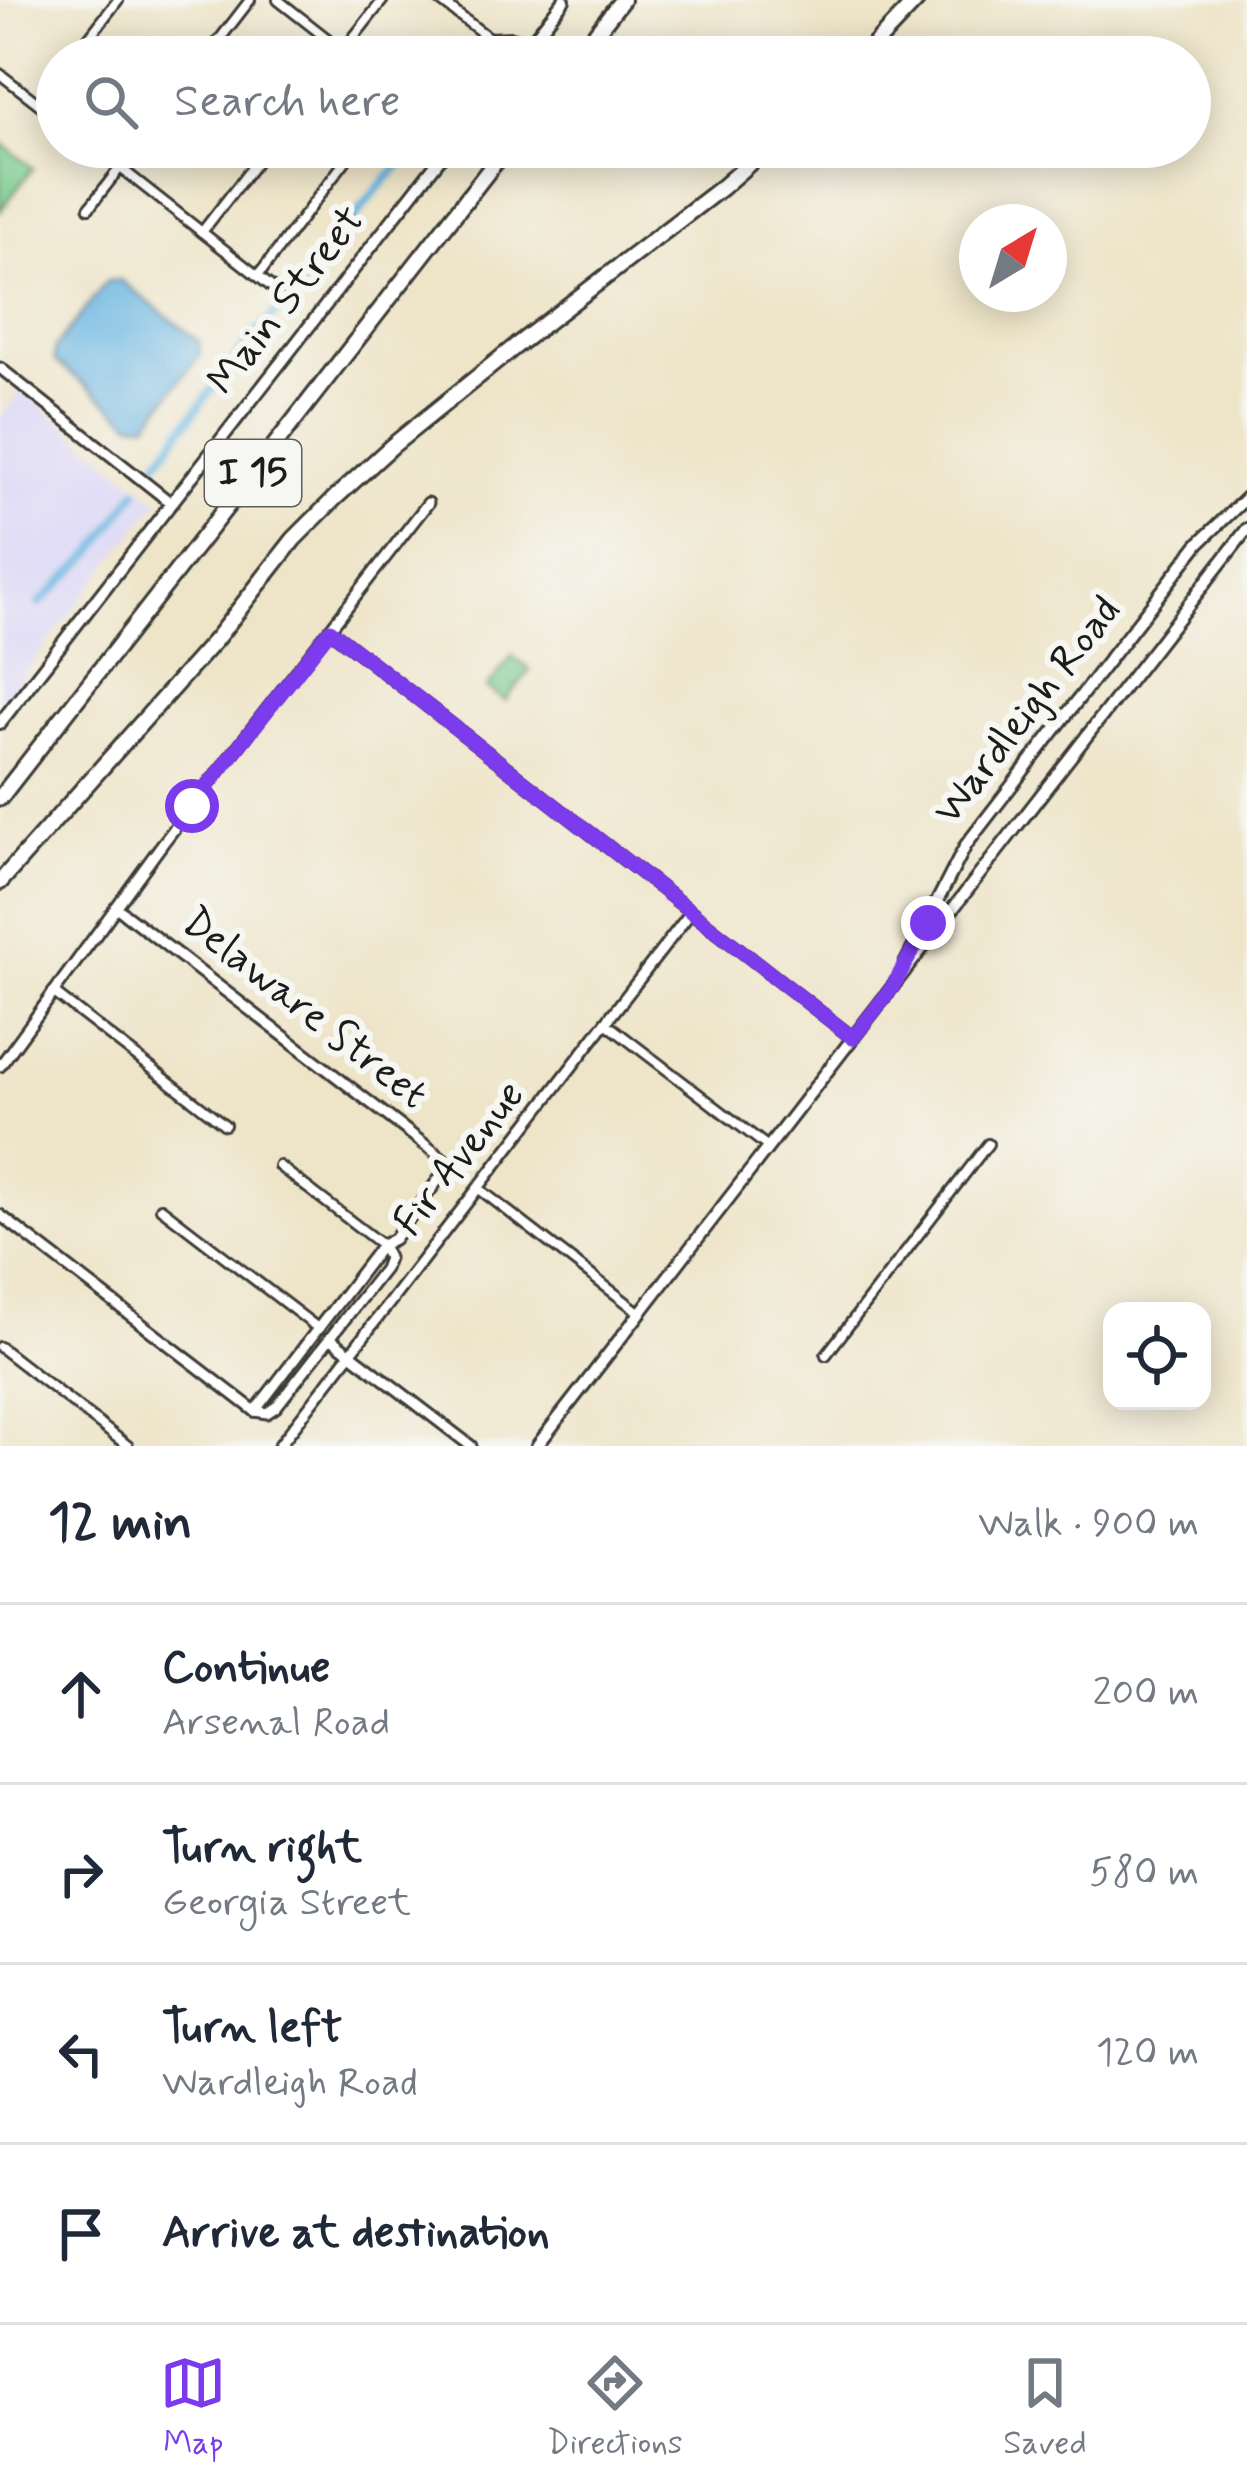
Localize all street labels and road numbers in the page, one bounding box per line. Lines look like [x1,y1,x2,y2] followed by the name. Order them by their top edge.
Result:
[196,195,378,407] street label: Main Street
[205,440,301,506] road number: I 15
[921,585,1135,837] street label: Wardleigh Road
[170,896,438,1122] street label: Delaware Street
[382,1070,538,1248] street label: Fir Avenue

